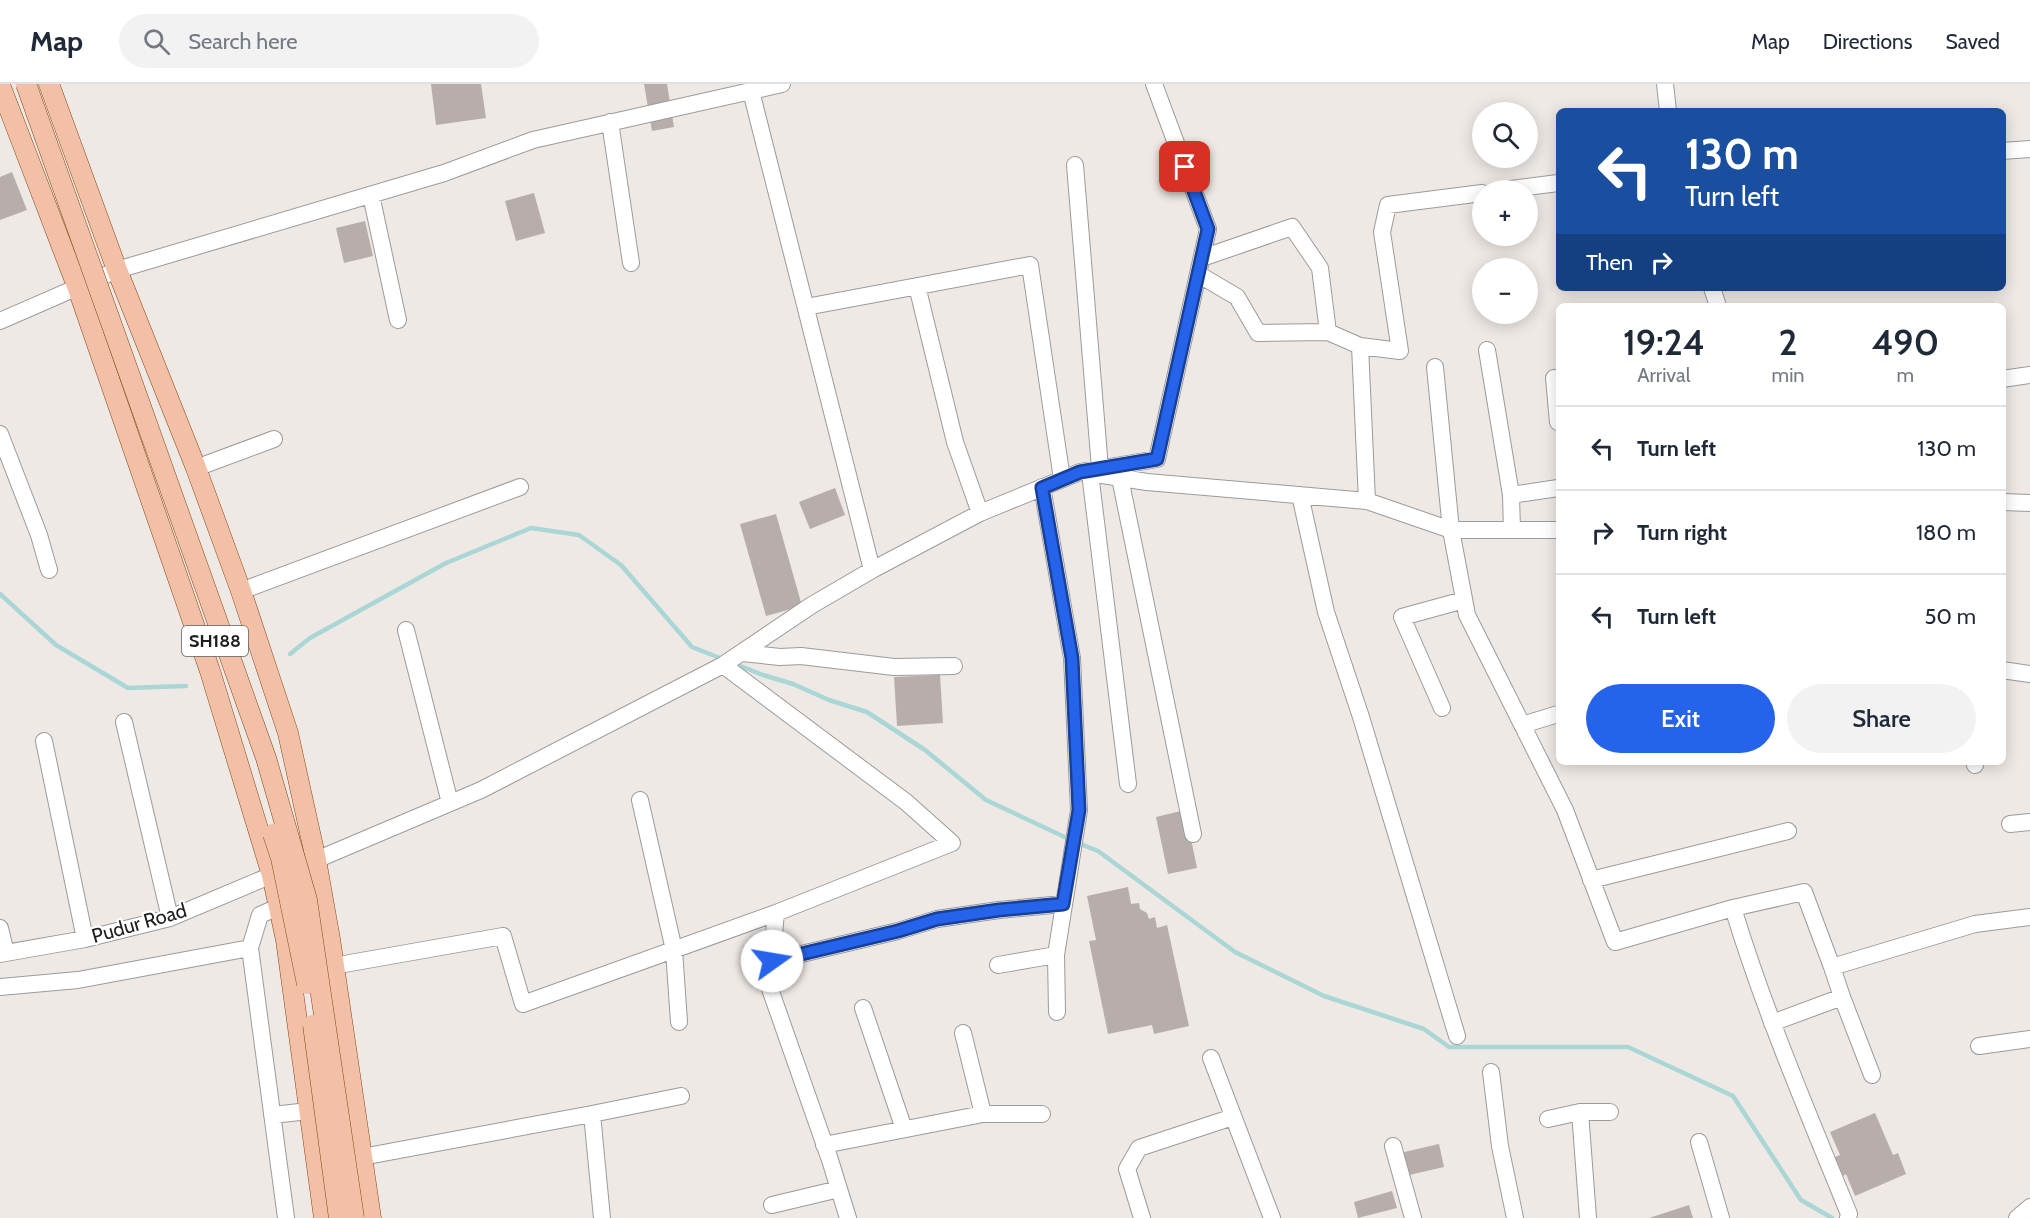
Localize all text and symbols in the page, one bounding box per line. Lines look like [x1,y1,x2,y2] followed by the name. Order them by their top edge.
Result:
[119,14,539,68] search box
[30,24,83,58] text: Map
[140,25,173,58] icon: search
[188,28,297,55] text: Search here
[1751,29,1790,54] text: Map
[1823,29,1912,54] text: Directions
[1945,29,2000,54] text: Saved
[1472,102,1538,324] map controls
[1472,102,1538,168] button: search
[1685,128,1799,180] text: 130 m
[1586,132,1664,210] icon: left
[1159,141,1210,192] pin
[1168,150,1201,183] icon: arrive
[1472,180,1538,246] button: +
[1685,180,1779,213] text: Turn left
[1645,246,1678,279] icon: right
[1586,249,1633,276] text: Then
[1472,258,1538,324] button: −
[1623,320,1705,364] text: 19:24
[1779,320,1798,364] text: 2
[1872,320,1939,364] text: 490
[1637,363,1690,387] text: Arrival
[1772,363,1805,387] text: min
[1896,363,1914,387] text: m
[1586,432,1619,465] icon: left
[1637,435,1716,462] text: Turn left
[1917,435,1976,462] text: 130 m
[1586,516,1619,549] icon: right
[1637,519,1727,546] text: Turn right
[1916,519,1976,546] text: 180 m
[1586,600,1619,633] icon: left
[1637,603,1716,630] text: Turn left
[1924,603,1976,630] text: 50 m
[182,626,248,656] road number: SH188
[1586,684,1775,753] button: Exit
[1787,684,1976,753] button: Share
[89,898,189,948] street label: Pudur Road
[740,929,804,993] position arrow

